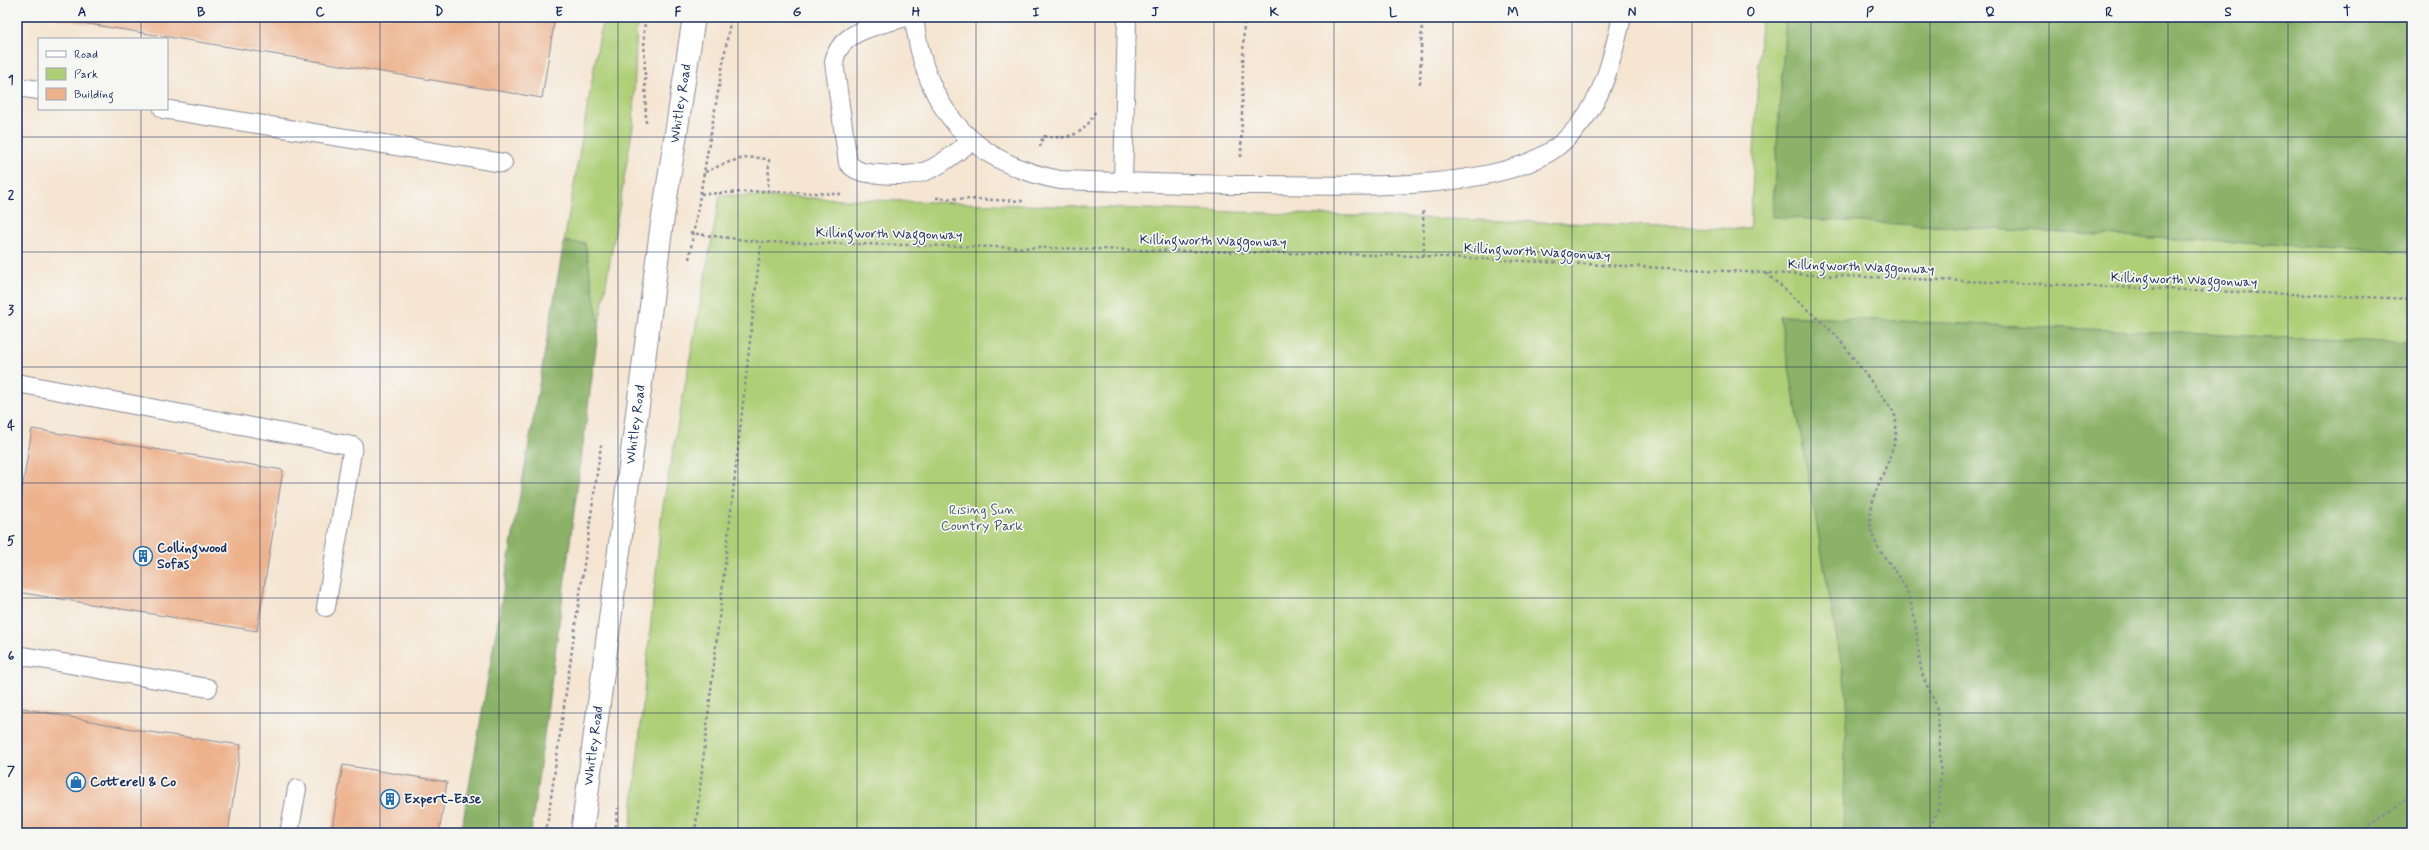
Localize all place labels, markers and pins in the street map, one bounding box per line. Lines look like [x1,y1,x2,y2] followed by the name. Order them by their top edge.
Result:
[157,539,227,573] place label: Collingwood Sofas
[132,545,154,567] building icon: Collingwood Sofas
[65,771,87,793] shop icon: Cotterell & Co
[90,773,176,791] place label: Cotterell & Co
[379,788,401,810] building icon: Expert-Ease
[404,790,482,808] place label: Expert-Ease

